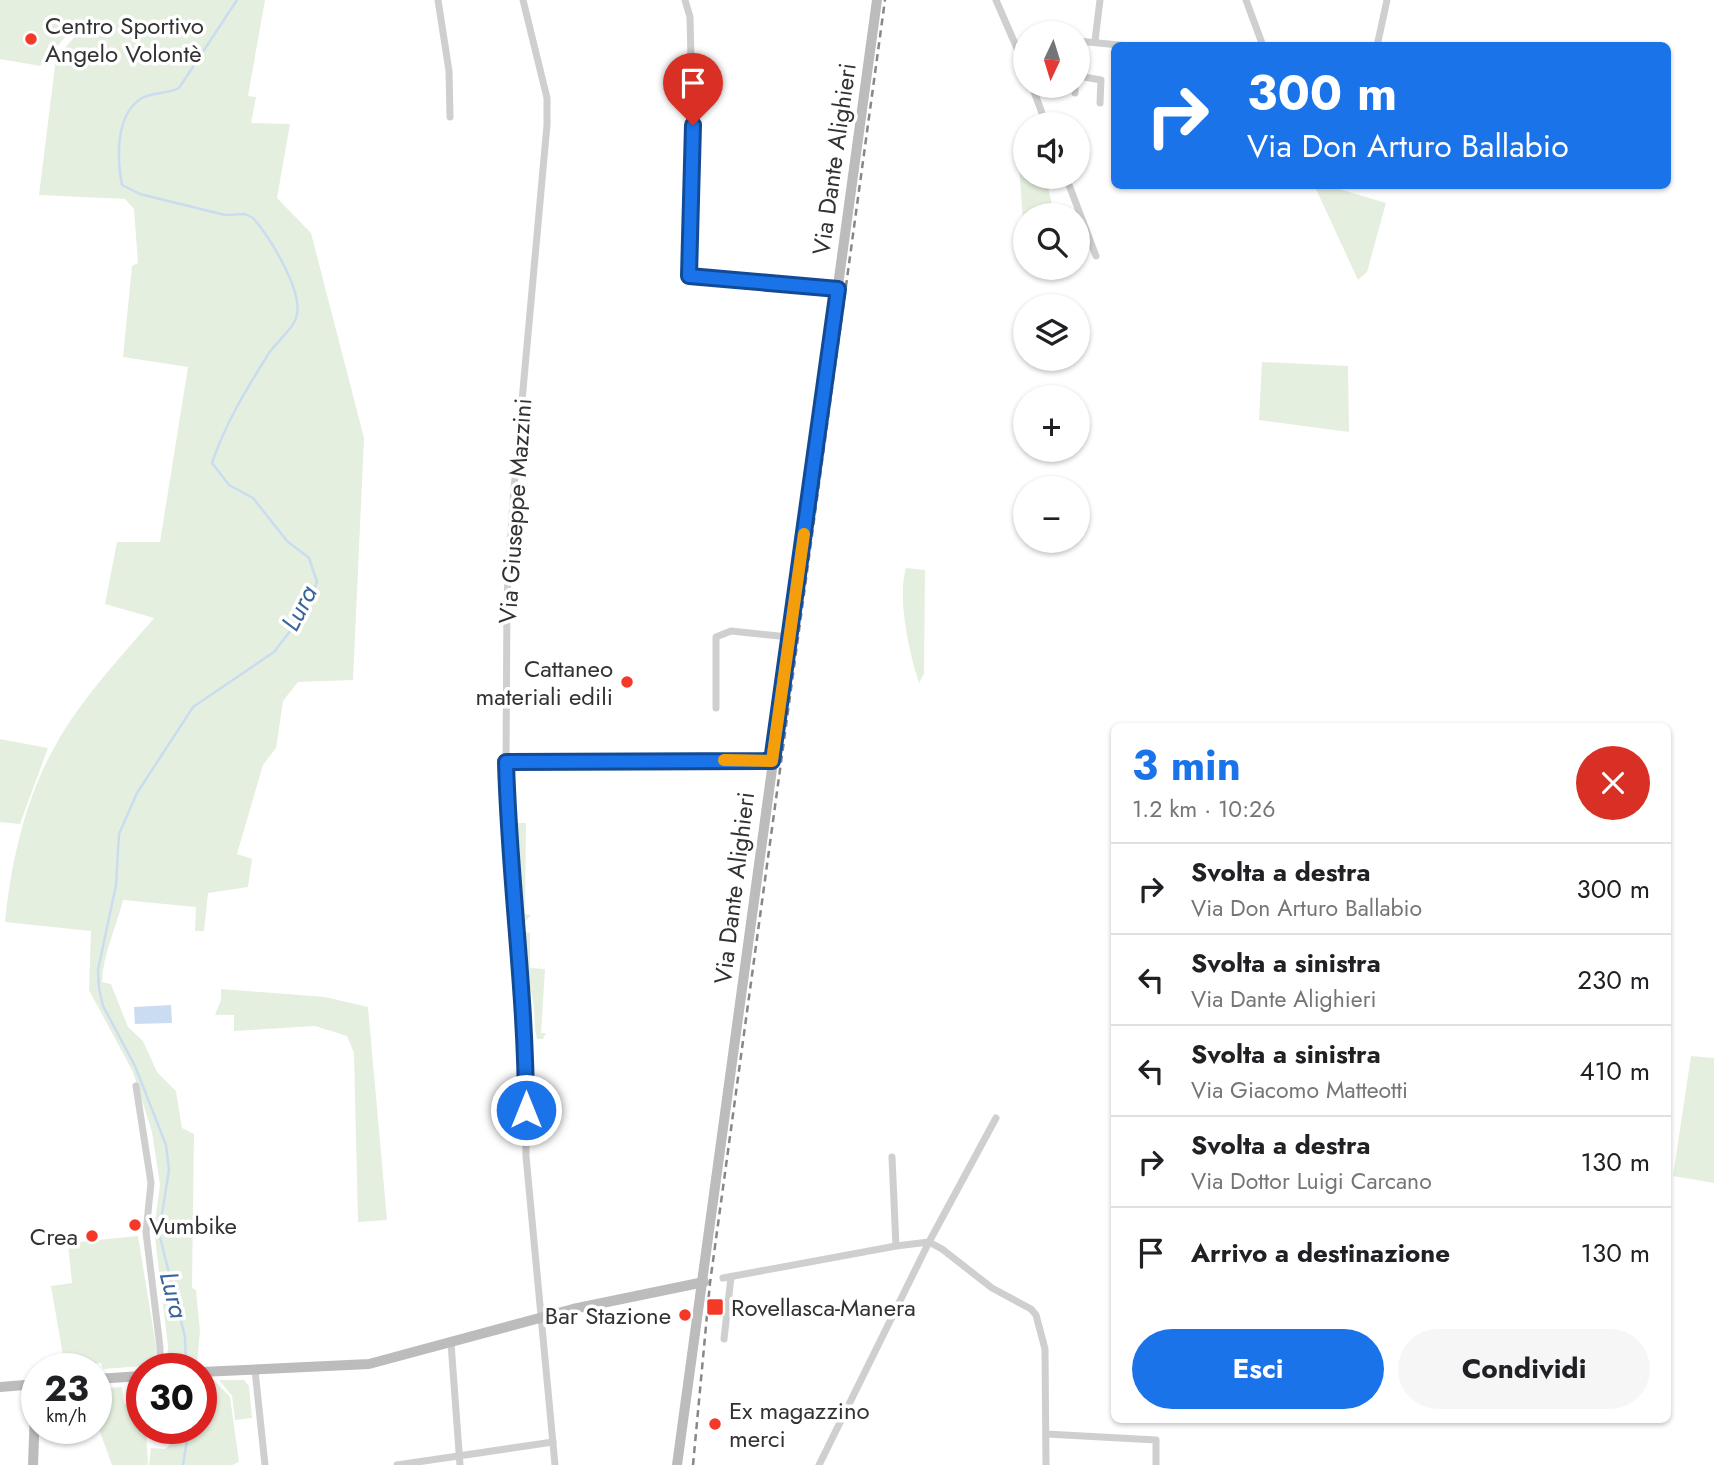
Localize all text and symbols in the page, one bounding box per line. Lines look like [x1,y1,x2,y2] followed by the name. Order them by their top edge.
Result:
[45,8,204,71] place label: Centro Sportivo Angelo Volontè
[1013,21,1090,98] north arrow
[1013,21,1090,553] map controls
[23,31,39,47] marker: Centro Sportivo Angelo Volontè
[663,53,723,125] pin
[1247,58,1397,128] text: 300 m
[803,61,865,257] street label: Via Dante Alighieri
[674,64,712,102] icon: arrive
[1132,70,1223,161] icon: right
[1013,112,1090,189] button: sound
[1247,123,1569,169] text: Via Don Arturo Ballabio
[1013,203,1090,280] button: search
[1013,294,1090,371] button: layers
[1013,385,1090,462] button: +
[490,397,540,625] street label: Via Giuseppe Mazzini
[1013,476,1090,553] button: −
[271,578,327,638] water label: Lura
[476,651,613,714] place label: Cattaneo materiali edili
[619,674,635,690] marker: Cattaneo materiali edili
[1132,735,1241,796] text: 3 min
[1576,746,1650,820] button: close
[705,790,763,986] street label: Via Dante Alighieri
[1132,792,1275,826] text: 1.2 km · 10:26
[1191,853,1371,891] text: Svolta a destra
[1132,870,1170,908] icon: right
[1577,870,1650,908] text: 300 m
[1191,891,1422,925] text: Via Don Arturo Ballabio
[1191,944,1381,982] text: Svolta a sinistra
[1132,961,1170,999] icon: left
[1577,961,1650,999] text: 230 m
[1191,982,1377,1016] text: Via Dante Alighieri
[1191,1035,1381,1073] text: Svolta a sinistra
[1132,1052,1170,1090] icon: left
[1579,1052,1650,1090] text: 410 m
[489,1073,563,1147] position arrow
[1191,1073,1408,1107] text: Via Giacomo Matteotti
[1191,1126,1371,1164] text: Svolta a destra
[1132,1143,1170,1181] icon: right
[1580,1143,1650,1181] text: 130 m
[1191,1164,1432,1198] text: Via Dottor Luigi Carcano
[149,1208,237,1243] place label: Vumbike
[127,1217,143,1233] marker: Vumbike
[30,1219,78,1254] place label: Crea
[84,1228,100,1244] marker: Crea
[1132,1234,1170,1272] icon: arrive
[1191,1234,1450,1272] text: Arrivo a destinazione
[1580,1234,1650,1272] text: 130 m
[150,1268,198,1323] water label: Lura
[731,1290,916,1325] place label: Rovellasca-Manera
[705,1297,725,1317] marker: Rovellasca-Manera
[545,1298,671,1333] place label: Bar Stazione
[677,1307,693,1323] marker: Bar Stazione
[1132,1329,1384,1409] button: Esci
[1398,1329,1650,1409] button: Condividi
[126,1353,217,1444] speed limit sign: 30
[44,1364,89,1414] text: 23
[729,1393,870,1456] place label: Ex magazzino merci
[46,1403,87,1429] text: km/h
[707,1416,723,1432] marker: Ex magazzino merci

